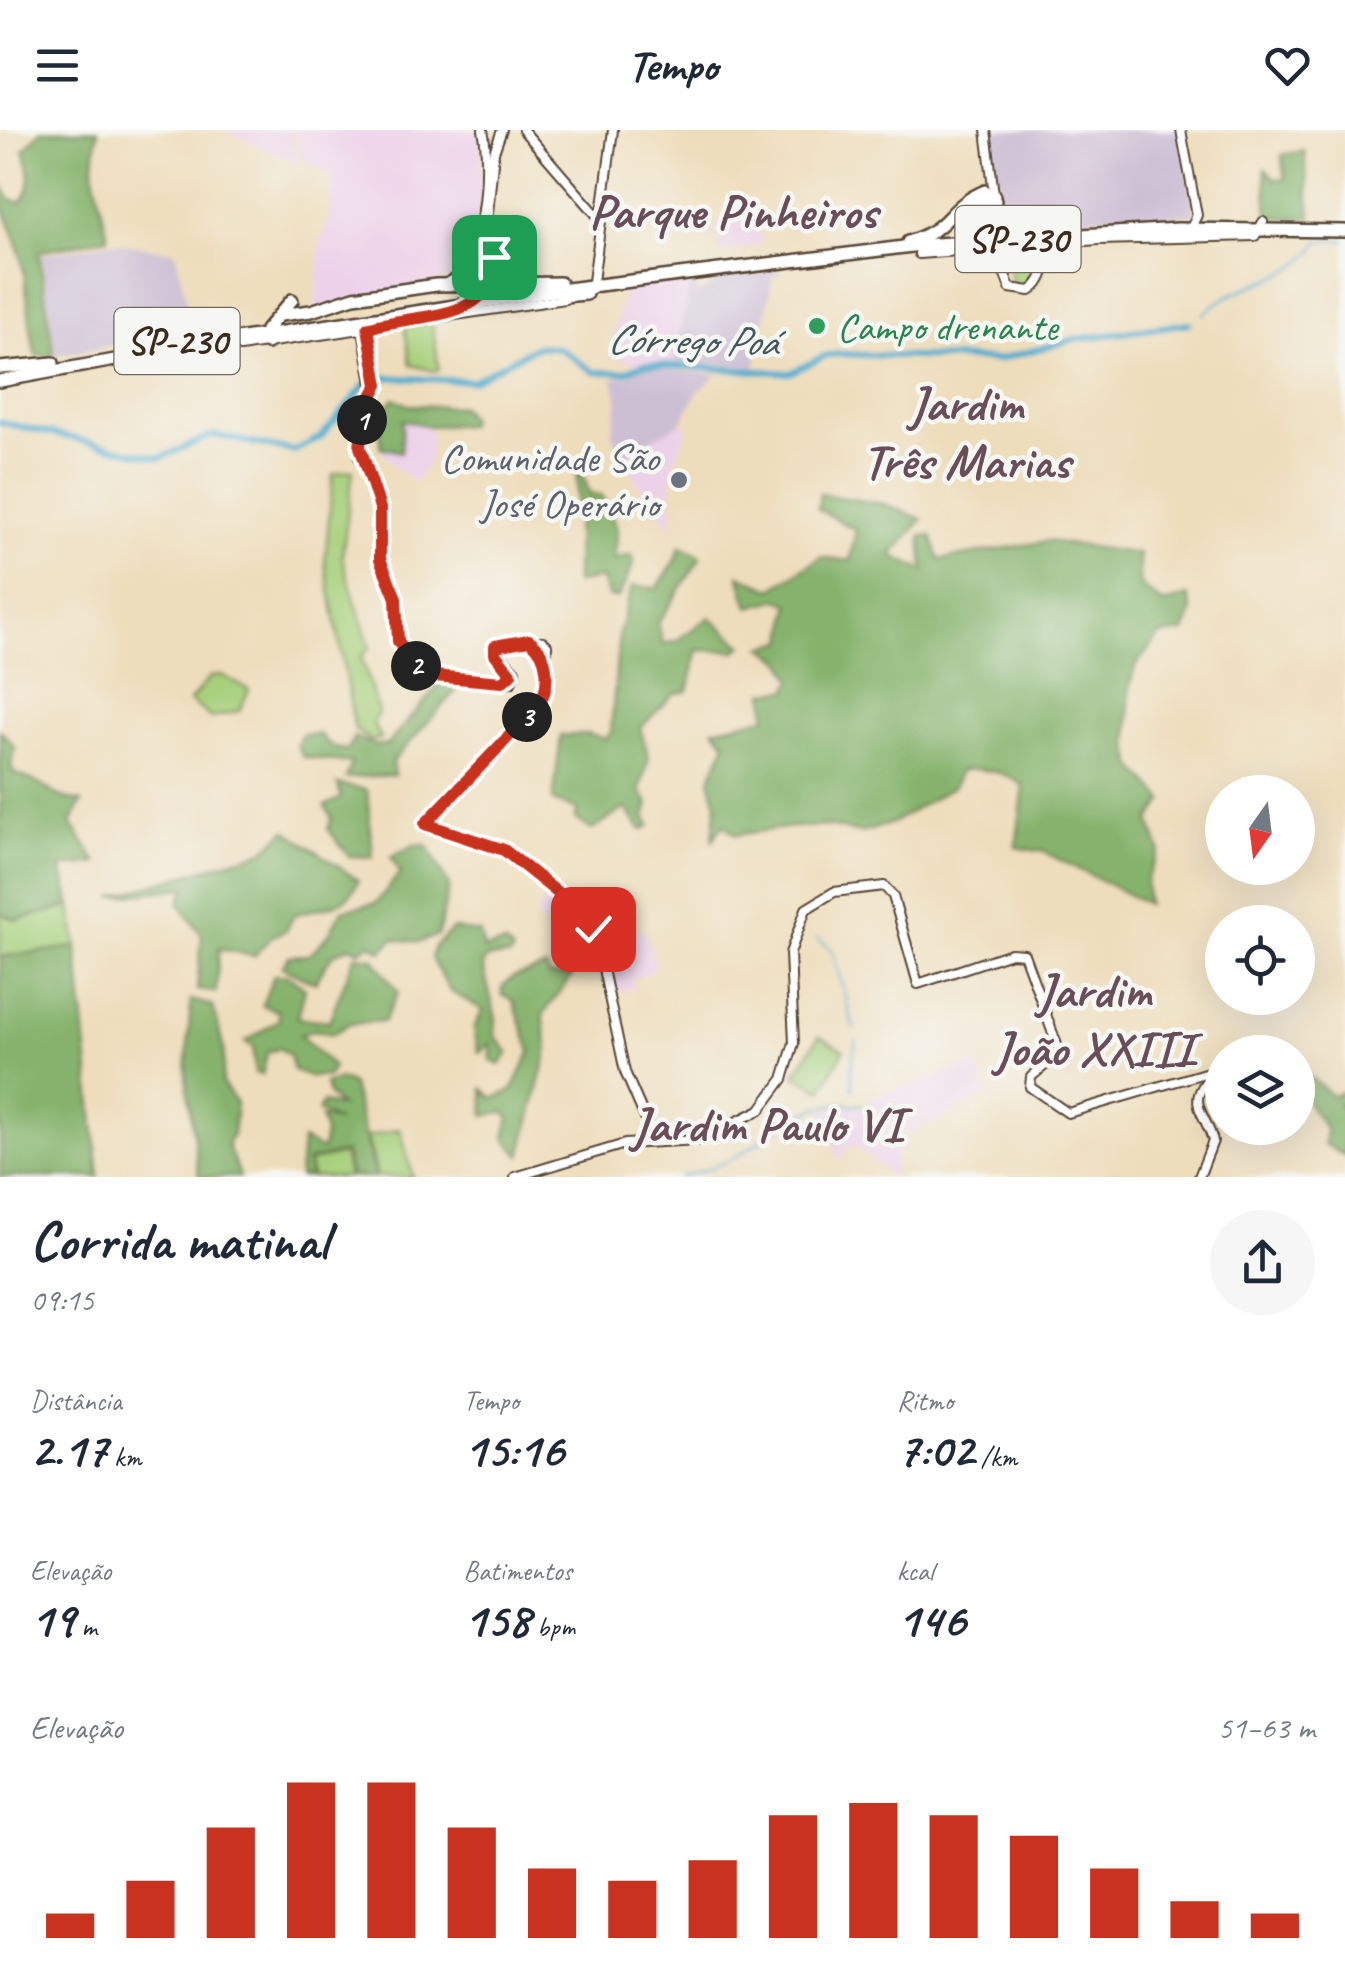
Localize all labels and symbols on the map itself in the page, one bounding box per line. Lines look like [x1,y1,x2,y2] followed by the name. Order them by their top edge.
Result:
[589,180,882,243] district label: Parque Pinheiros
[956,206,1080,272] road number: SP-230
[452,215,537,300] pin
[837,302,1061,352] place label: Campo drenante
[114,308,240,374] road number: SP-230
[607,313,787,369] water label: Córrego Poá
[806,315,828,337] marker: Campo drenante
[862,372,1074,493] district label: Jardim Três Marias
[337,395,387,445] pin: 1
[441,433,663,529] place label: Comunidade São José Operário
[668,469,690,491] marker: Comunidade São José Operário
[391,641,441,691] pin: 2
[502,692,552,742] pin: 3
[1205,775,1315,885] north arrow
[551,887,636,972] pin
[991,959,1204,1080] district label: Jardim João XXIII
[628,1093,913,1156] district label: Jardim Paulo VI

